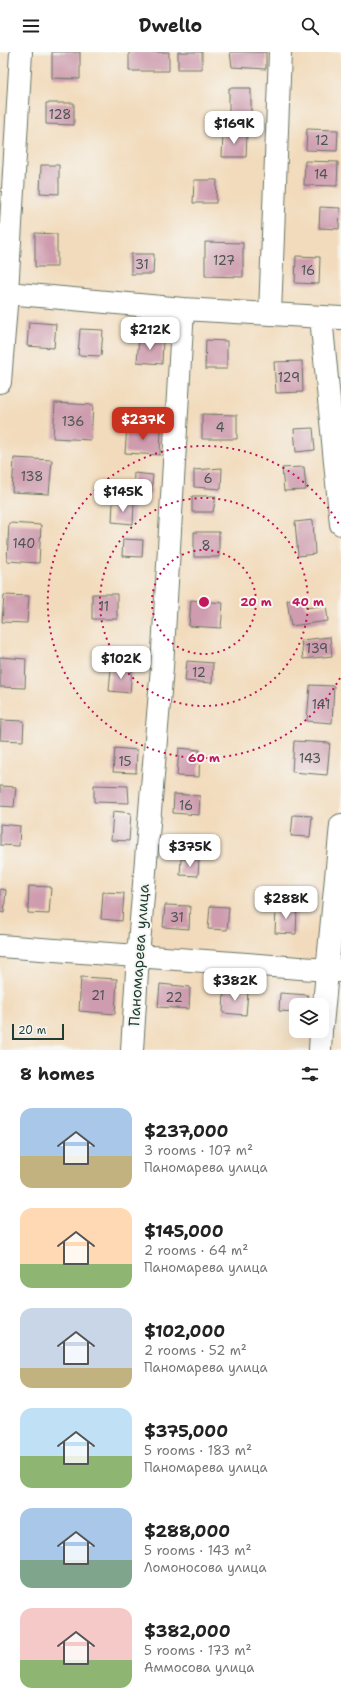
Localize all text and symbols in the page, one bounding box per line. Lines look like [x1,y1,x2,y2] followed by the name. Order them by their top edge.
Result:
[139,14,202,38] text: Dwello
[20,15,42,37] icon: menu
[299,15,321,37] icon: search
[49,106,71,123] house number: 128
[206,111,262,145] pin: $169K
[214,115,254,132] text: $169K
[315,132,329,149] house number: 12
[314,166,328,183] house number: 14
[213,252,235,269] house number: 127
[135,256,149,273] house number: 31
[301,262,315,279] house number: 16
[122,317,178,351] pin: $212K
[130,321,170,338] text: $212K
[278,369,300,386] house number: 129
[115,407,171,441] pin: $237K
[121,411,165,428] text: $237K
[62,413,84,430] house number: 136
[215,419,225,436] house number: 4
[21,468,43,485] house number: 138
[203,470,213,487] house number: 6
[95,479,151,513] pin: $145K
[103,483,143,500] text: $145K
[13,535,35,552] house number: 140
[201,537,211,554] house number: 8
[240,594,272,610] text: 20 m
[292,594,324,610] text: 40 m
[197,595,211,609] centre of rings
[99,598,109,615] house number: 11
[306,640,328,657] house number: 139
[93,646,149,680] pin: $102K
[101,650,141,667] text: $102K
[192,664,206,681] house number: 12
[312,696,330,713] house number: 141
[188,750,220,766] text: 60 m
[299,750,321,767] house number: 143
[118,753,132,770] house number: 15
[179,797,193,814] house number: 16
[162,834,218,868] pin: $375K
[168,838,212,855] text: $375K
[124,883,154,1027] street label: Паномарева улица
[258,886,314,920] pin: $288K
[264,890,308,907] text: $288K
[170,909,184,926] house number: 31
[207,968,263,1002] pin: $382K
[213,972,257,989] text: $382K
[91,987,105,1004] house number: 21
[165,989,183,1006] house number: 22
[289,998,329,1038] map controls
[289,998,329,1038] button: layers
[12,1022,64,1041] scale bar
[18,1023,46,1038] text: 20 m
[20,1063,95,1085] text: 8 homes
[299,1063,321,1085] icon: filters
[144,1120,229,1142] text: $237,000
[52,1124,100,1172] icon: home
[144,1142,253,1159] text: 3 rooms · 107 m²
[144,1159,268,1176] text: Паномарева улица
[144,1220,224,1242] text: $145,000
[52,1224,100,1272] icon: home
[144,1242,248,1259] text: 2 rooms · 64 m²
[144,1259,268,1276] text: Паномарева улица
[144,1320,225,1342] text: $102,000
[52,1324,100,1372] icon: home
[144,1342,247,1359] text: 2 rooms · 52 m²
[144,1359,268,1376] text: Паномарева улица
[144,1420,228,1442] text: $375,000
[52,1424,100,1472] icon: home
[144,1442,252,1459] text: 5 rooms · 183 m²
[144,1459,268,1476] text: Паномарева улица
[144,1520,230,1542] text: $288,000
[52,1524,100,1572] icon: home
[144,1542,252,1559] text: 5 rooms · 143 m²
[144,1559,267,1576] text: Ломоносова улица
[144,1620,231,1642] text: $382,000
[52,1624,100,1672] icon: home
[144,1642,251,1659] text: 5 rooms · 173 m²
[144,1659,254,1676] text: Аммосова улица

